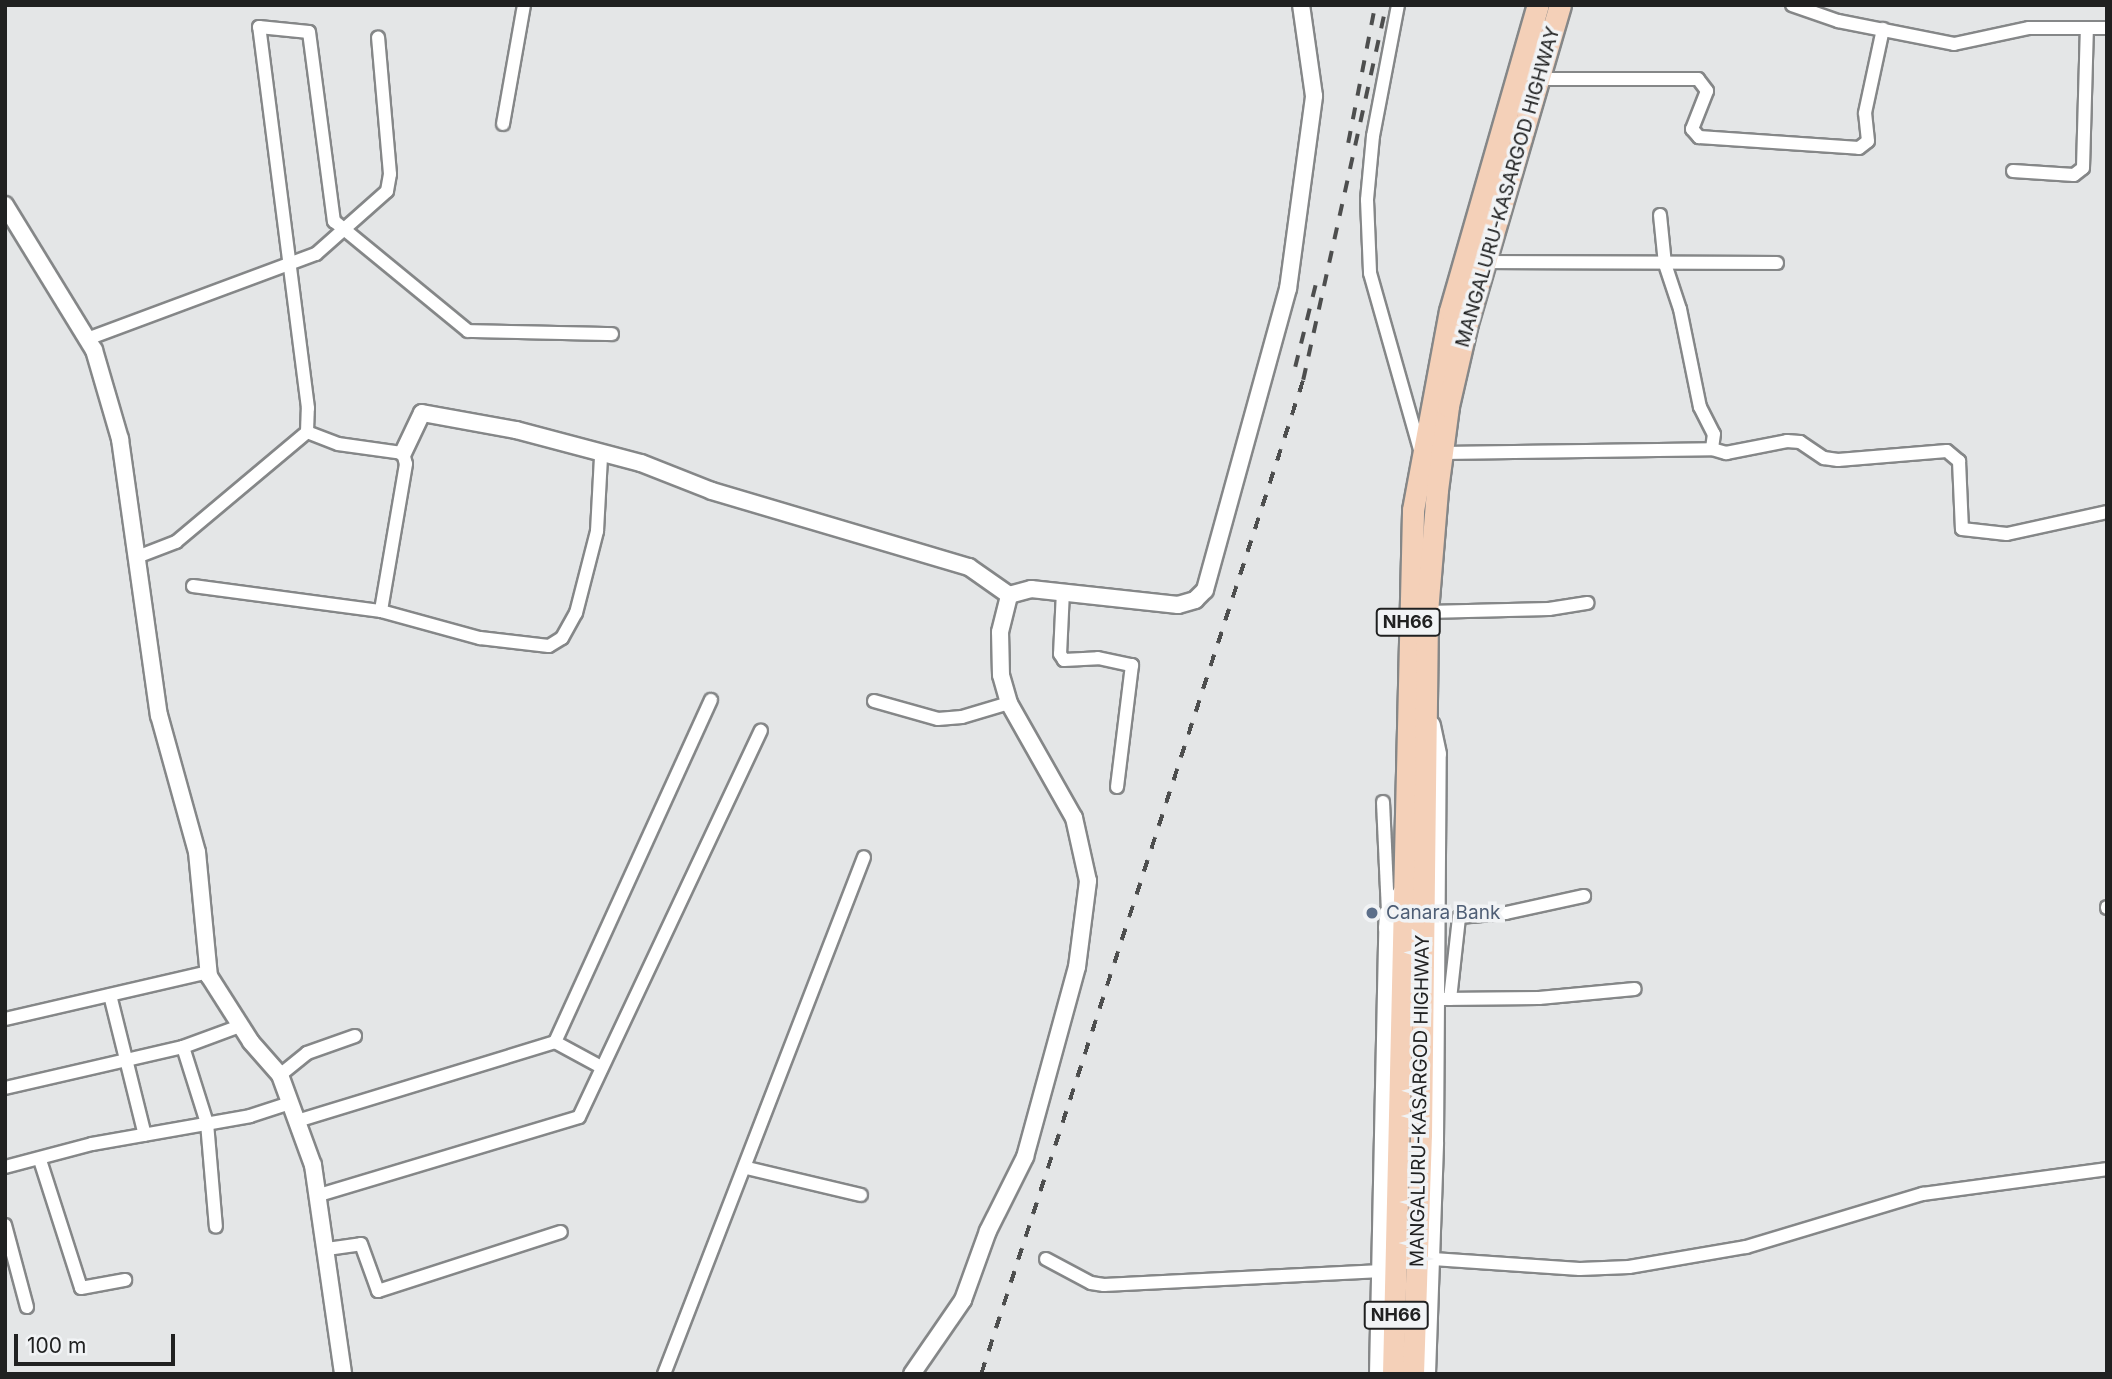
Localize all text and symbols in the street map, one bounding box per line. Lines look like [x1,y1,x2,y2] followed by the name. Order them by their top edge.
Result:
[1451,24,1565,350] street label: MANGALURU-KASARGOD HIGHWAY
[1375,608,1441,636] road number: NH66
[1386,902,1500,924] place label: Canara Bank
[1364,905,1380,921] marker: Canara Bank
[1406,935,1434,1267] street label: MANGALURU-KASARGOD HIGHWAY
[1363,1300,1429,1330] road number: NH66
[18,1320,178,1364] scale bar
[27,1333,86,1358] text: 100 m

